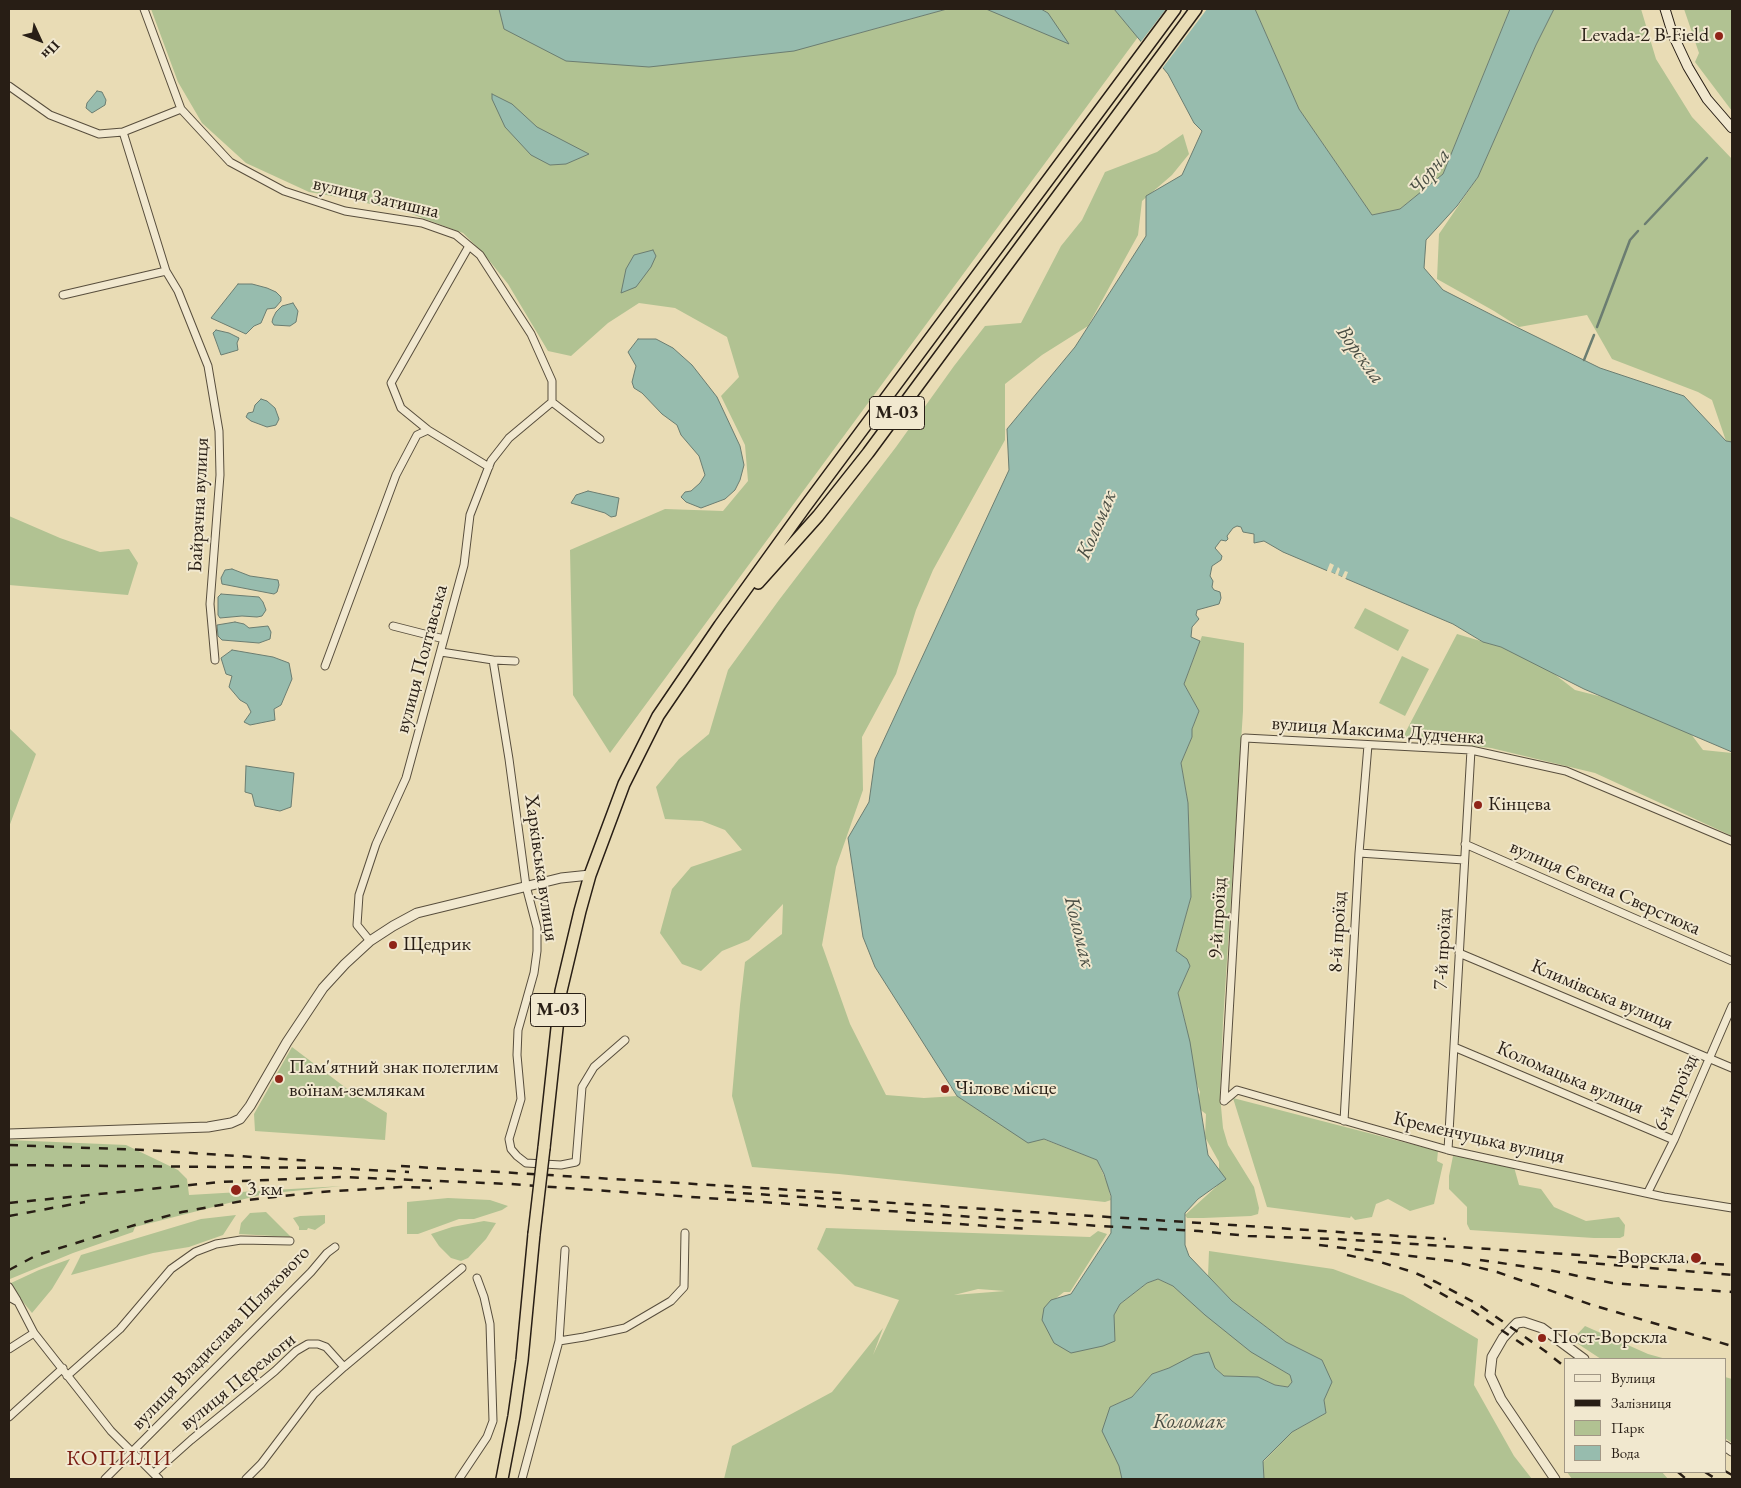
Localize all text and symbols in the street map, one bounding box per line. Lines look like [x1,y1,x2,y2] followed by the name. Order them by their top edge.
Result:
[15,15,65,65] north arrow
[1581,24,1709,48] place label: Levada-2 B-Field
[1713,30,1725,42] marker: Levada-2 B-Field
[38,37,64,63] text: Пн
[1404,144,1456,200] water label: Чорна
[310,172,442,224] street label: вулиця Затишна
[1330,321,1390,389] water label: Ворскла
[870,396,924,429] road number: М-03
[183,437,215,573] street label: Байрачна вулиця
[1071,487,1123,563] water label: Коломак
[391,582,453,736] street label: вулиця Полтавська
[1271,712,1485,750] street label: вулиця Максима Дудченка
[519,793,563,943] street label: Харківська вулиця
[1488,793,1551,817] place label: Кінцева
[1472,799,1484,811] marker: Кінцева
[1506,835,1704,941] street label: вулиця Євгена Сверстюка
[1204,877,1232,959] street label: 9-й проїзд
[1324,891,1352,973] street label: 8-й проїзд
[1058,894,1100,970] water label: Коломак
[1429,908,1457,990] street label: 7-й проїзд
[403,933,471,957] place label: Щедрик
[387,939,399,951] marker: Щедрик
[1527,954,1677,1036] street label: Климівська вулиця
[530,994,586,1026] road number: М-03
[1493,1036,1647,1120] street label: Коломацька вулиця
[1648,1051,1704,1135] street label: 6-й проїзд
[289,1056,499,1103] place label: Пам'ятний знак полеглим воїнам-землякам
[273,1073,285,1085] marker: Пам'ятний знак полеглим воїнам-землякам
[955,1077,1057,1101] place label: Чілове місце
[939,1083,951,1095] marker: Чілове місце
[1391,1107,1567,1169] street label: Кременчуцька вулиця
[247,1178,283,1202] place label: 3 км
[229,1183,243,1197] marker: 3 км
[127,1241,315,1435] street label: вулиця Владислава Шляхового
[1618,1246,1685,1270] place label: Ворскла
[1689,1251,1703,1265] marker: Ворскла
[1552,1326,1667,1350] place label: Пост-Ворскла
[175,1328,301,1436] street label: вулиця Перемоги
[1536,1332,1548,1344] marker: Пост-Ворскла
[1564,1358,1726,1473] legend
[1611,1368,1656,1387] text: Вулиця
[1611,1393,1671,1412] text: Залізниця
[1153,1409,1225,1435] water label: Коломак
[1611,1418,1644,1437] text: Парк
[1611,1443,1640,1462] text: Вода
[65,1446,173,1472] district label: КОПИЛИ

